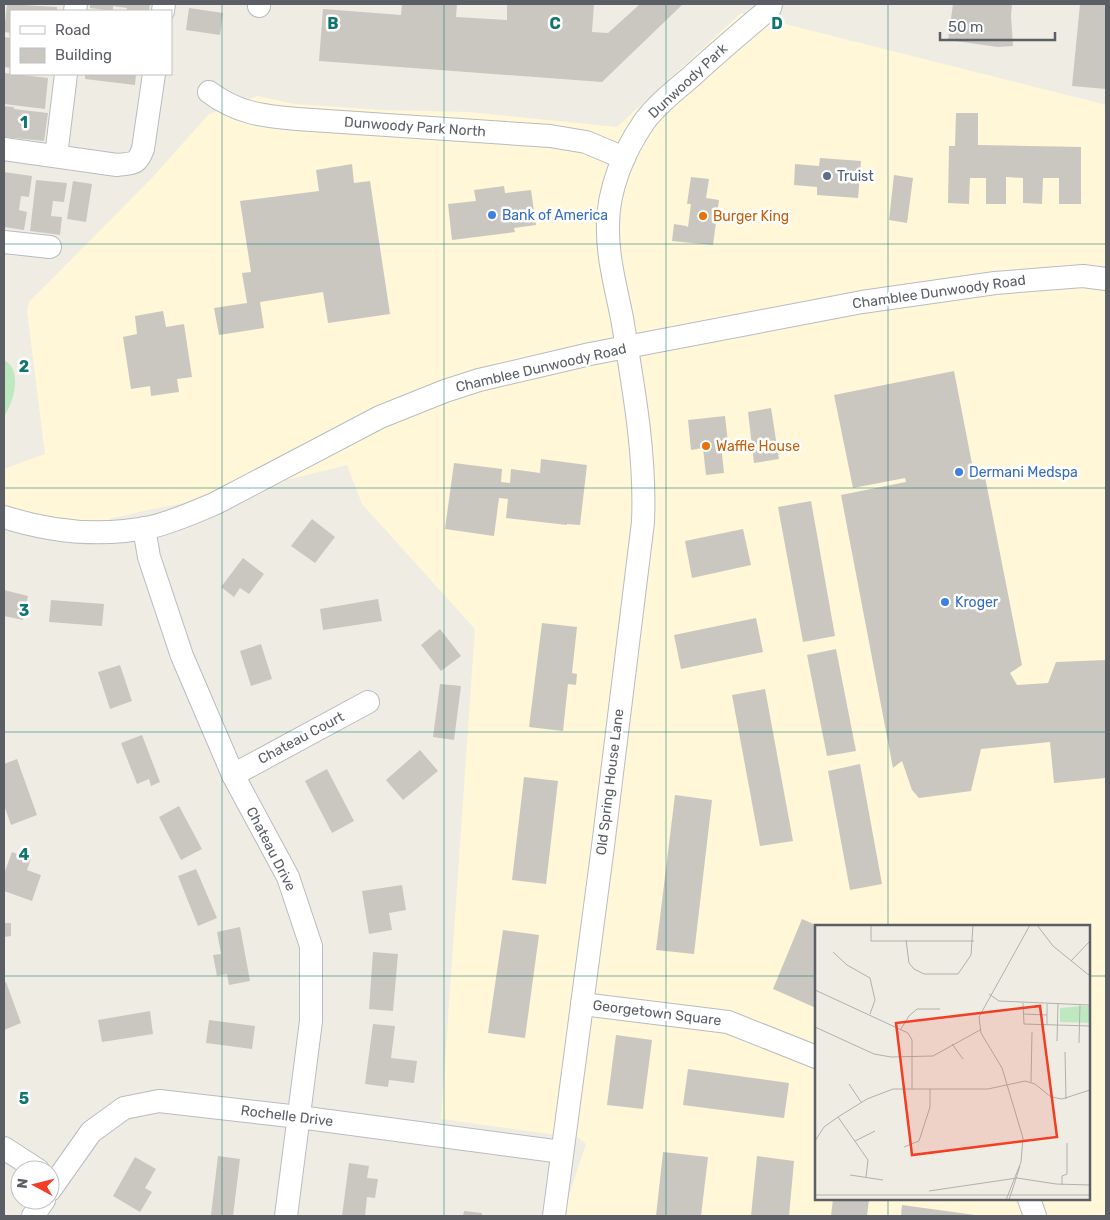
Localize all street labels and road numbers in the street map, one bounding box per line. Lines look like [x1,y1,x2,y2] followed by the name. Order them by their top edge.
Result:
[645,40,732,122] street label: Dunwoody Park
[343,114,487,140] street label: Dunwoody Park North
[851,271,1027,313] street label: Chamblee Dunwoody Road
[454,340,628,396] street label: Chamblee Dunwoody Road
[255,708,347,768] street label: Chateau Court
[593,708,627,856] street label: Old Spring House Lane
[243,804,300,894] street label: Chateau Drive
[592,997,722,1029] street label: Georgetown Square
[240,1102,334,1130] street label: Rochelle Drive

